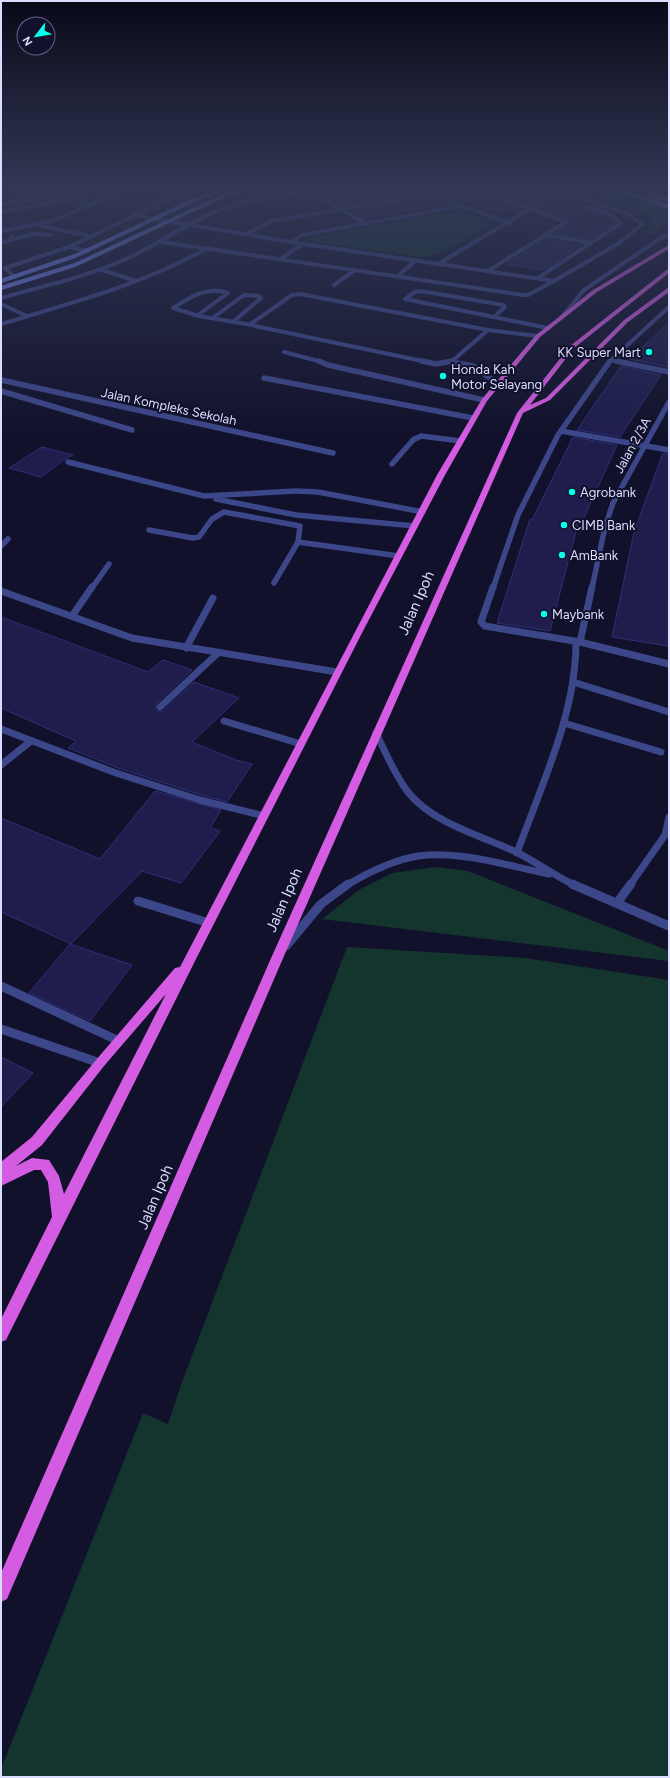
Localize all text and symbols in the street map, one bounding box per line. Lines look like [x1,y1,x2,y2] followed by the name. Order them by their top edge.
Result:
[16,16,56,56] north arrow
[20,34,36,48] text: N
[557,345,641,360] place label: KK Super Mart
[644,347,654,357] marker: KK Super Mart
[451,362,542,392] place label: Honda Kah Motor Selayang
[438,371,448,381] marker: Honda Kah Motor Selayang
[100,385,238,428] street label: Jalan Kompleks Sekolah
[611,415,654,476] street label: Jalan 2/3A
[580,485,637,500] place label: Agrobank
[567,487,577,497] marker: Agrobank
[572,518,636,533] place label: CIMB Bank
[559,520,569,530] marker: CIMB Bank
[570,548,619,563] place label: AmBank
[557,550,567,560] marker: AmBank
[394,568,438,638] street label: Jalan Ipoh
[552,607,605,622] place label: Maybank
[539,609,549,619] marker: Maybank
[262,865,306,935] street label: Jalan Ipoh
[133,1162,177,1232] street label: Jalan Ipoh

